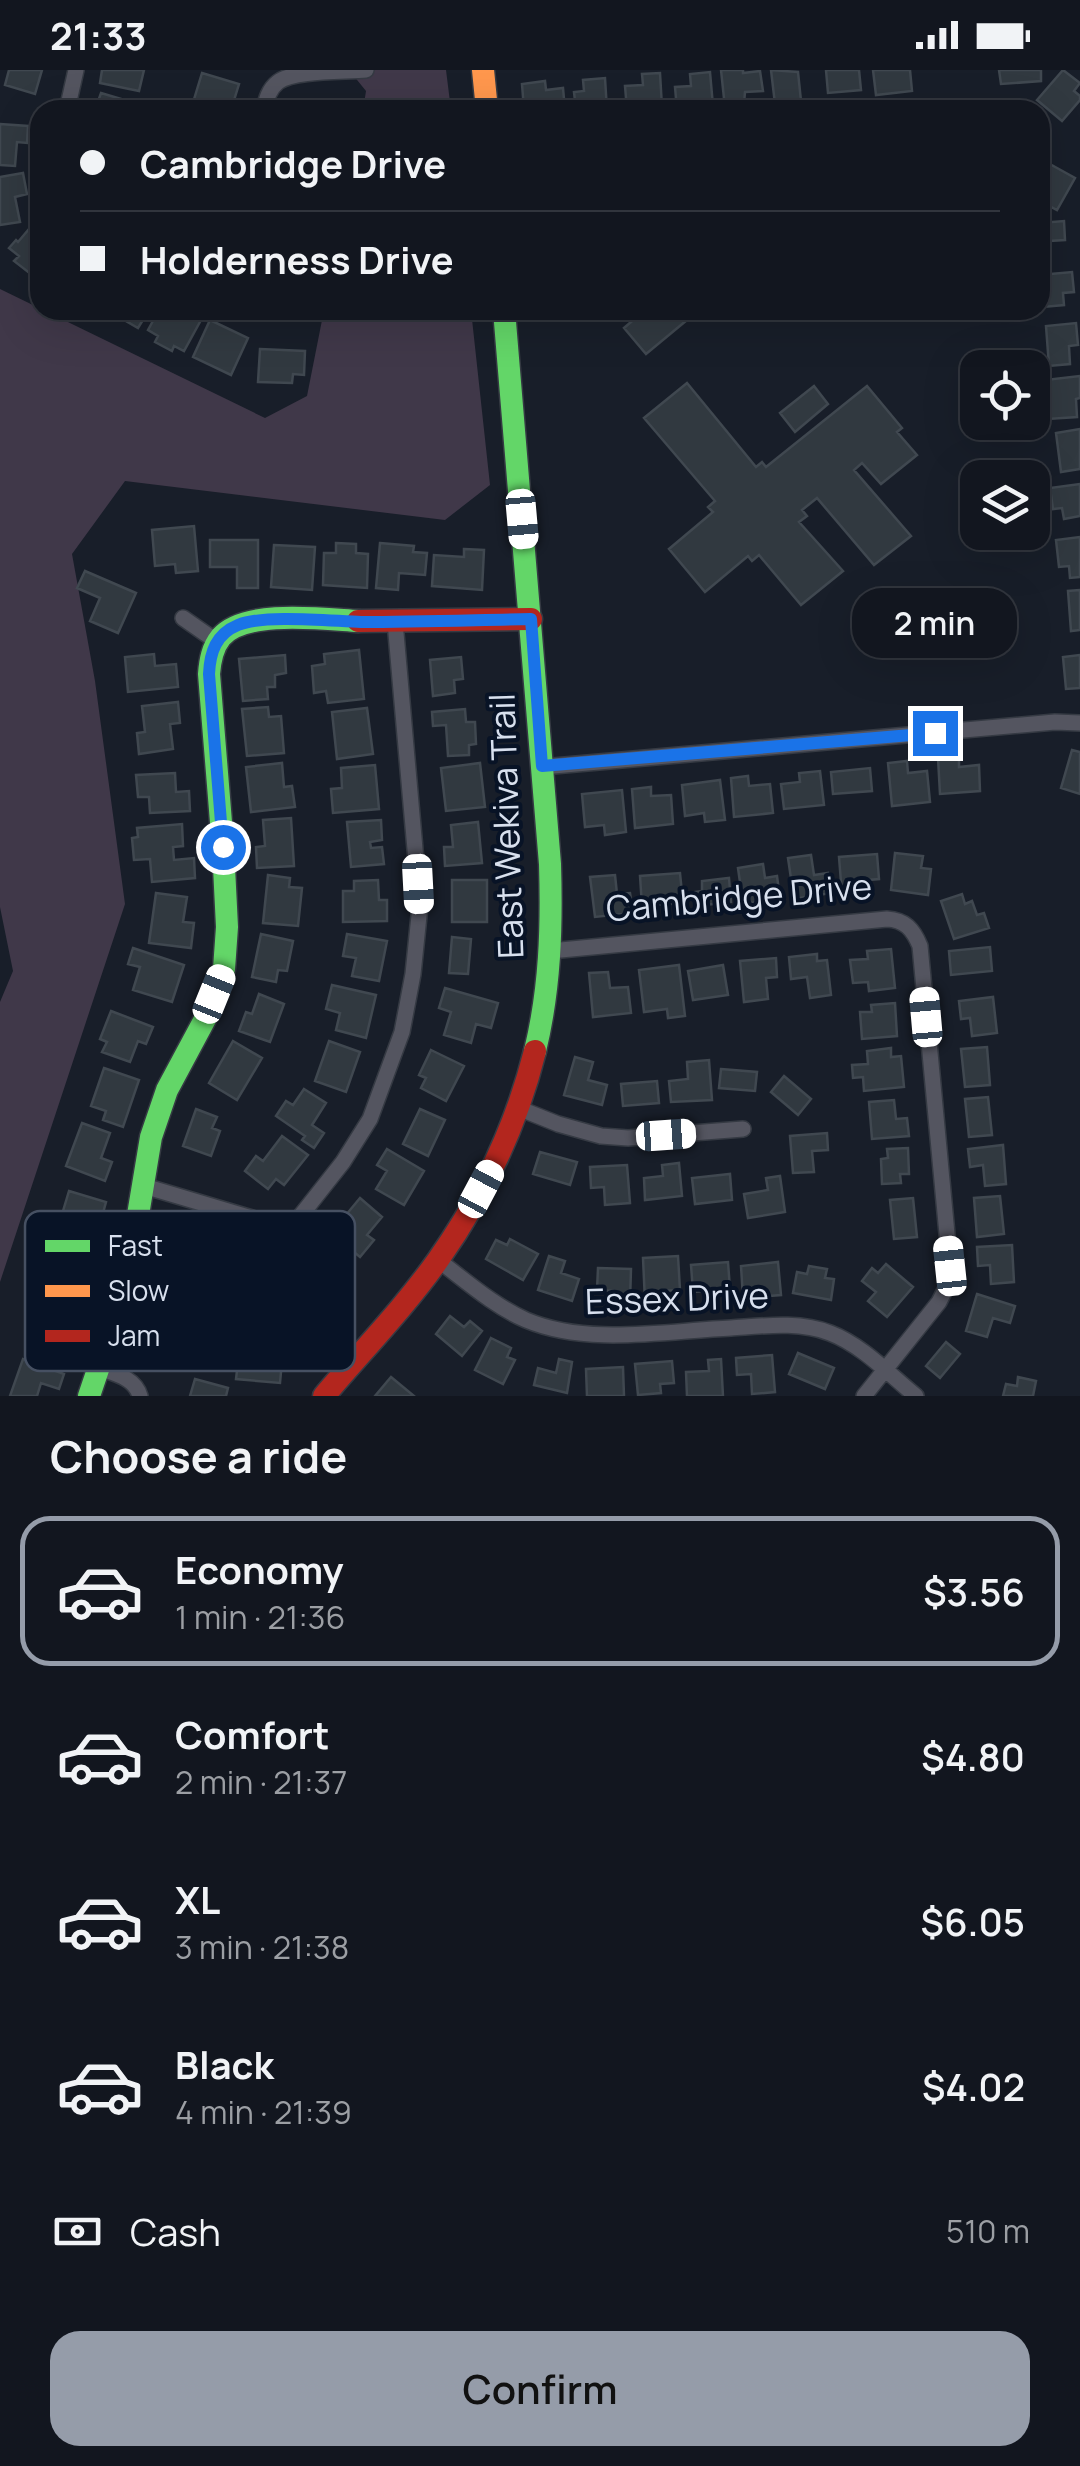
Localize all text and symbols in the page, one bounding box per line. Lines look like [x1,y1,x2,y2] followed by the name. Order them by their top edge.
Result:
[50,9,146,61] text: 21:33
[140,137,446,189] text: Cambridge Drive
[140,233,454,285] text: Holderness Drive
[960,350,1050,550] map controls
[960,350,1050,440] button: locate
[960,460,1050,550] button: layers
[504,488,540,550] car
[852,588,1018,658] callout: 2 min
[894,601,975,645] text: 2 min
[477,693,535,960] street label: East Wekiva Trail
[913,711,958,756] route end
[201,825,246,870] route start
[401,853,435,915] car
[604,861,874,933] street label: Cambridge Drive
[189,961,239,1027] car
[908,986,944,1048] car
[635,1118,697,1152] car
[454,1155,508,1223] car
[25,1211,355,1371] legend
[108,1226,163,1264] text: Fast
[932,1235,968,1297] car
[108,1271,169,1309] text: Slow
[584,1271,770,1325] street label: Essex Drive
[108,1316,160,1354] text: Jam
[50,1425,347,1487] text: Choose a ride
[175,1543,344,1595] text: Economy
[55,1546,145,1636] icon: car
[923,1565,1025,1617] text: $3.56
[175,1595,345,1639] text: 1 min · 21:36
[175,1708,329,1760] text: Comfort
[55,1711,145,1801] icon: car
[921,1730,1025,1782] text: $4.80
[175,1760,347,1804] text: 2 min · 21:37
[175,1873,220,1925] text: XL
[55,1876,145,1966] icon: car
[921,1895,1025,1947] text: $6.05
[175,1925,349,1969] text: 3 min · 21:38
[175,2038,274,2090] text: Black
[55,2041,145,2131] icon: car
[922,2060,1025,2112] text: $4.02
[175,2090,352,2134] text: 4 min · 21:39
[50,2204,105,2259] icon: cash
[130,2205,221,2257] text: Cash
[946,2209,1030,2253] text: 510 m
[50,2331,1030,2446] button: Confirm

